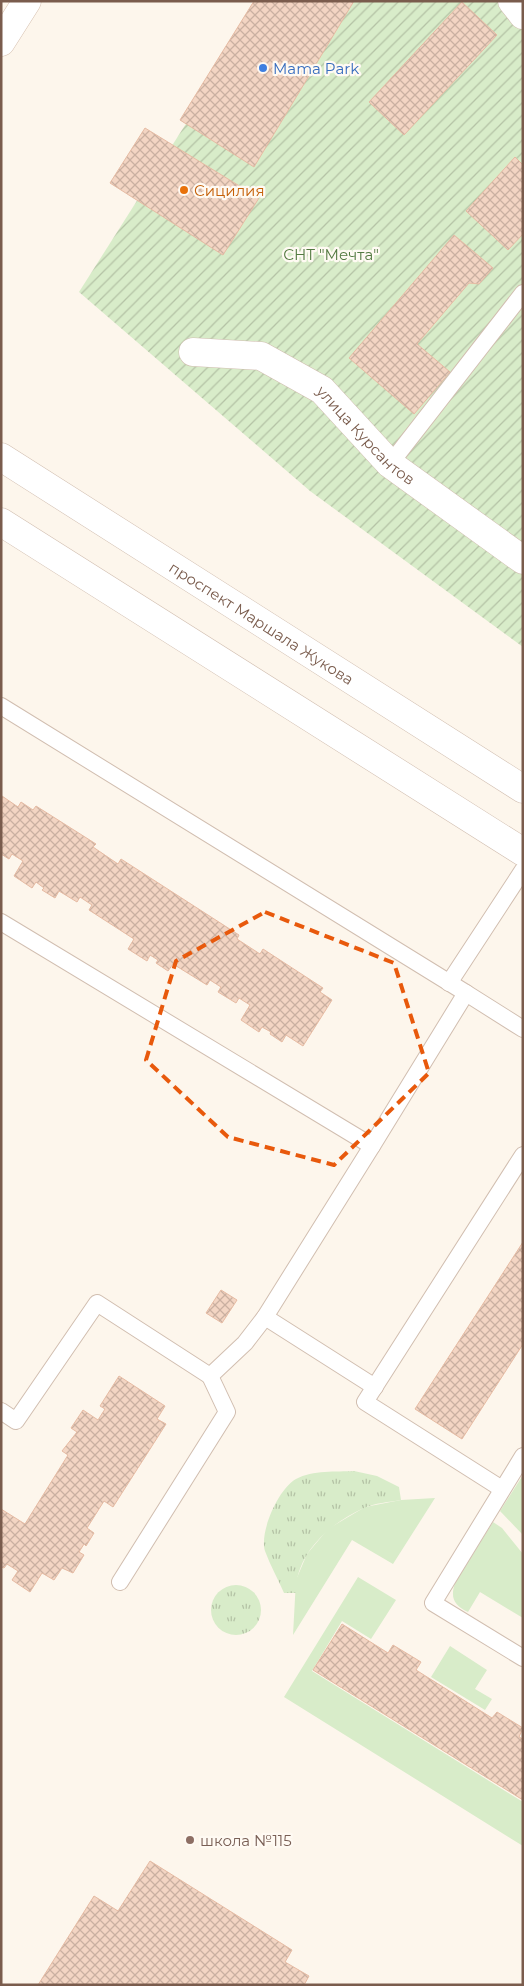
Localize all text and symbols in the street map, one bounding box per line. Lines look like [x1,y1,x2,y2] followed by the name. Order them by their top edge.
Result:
[273,59,359,78] place label: Mama Park
[257,62,269,74] marker: Mama Park
[194,181,265,200] place label: Сицилия
[178,184,190,196] marker: Сицилия
[283,245,379,264] park label: СНТ "Мечта"
[312,381,419,489] street label: улица Курсантов
[166,557,357,688] street label: проспект Маршала Жукова
[200,1831,292,1850] place label: школа №115
[184,1834,196,1846] marker: школа №115

